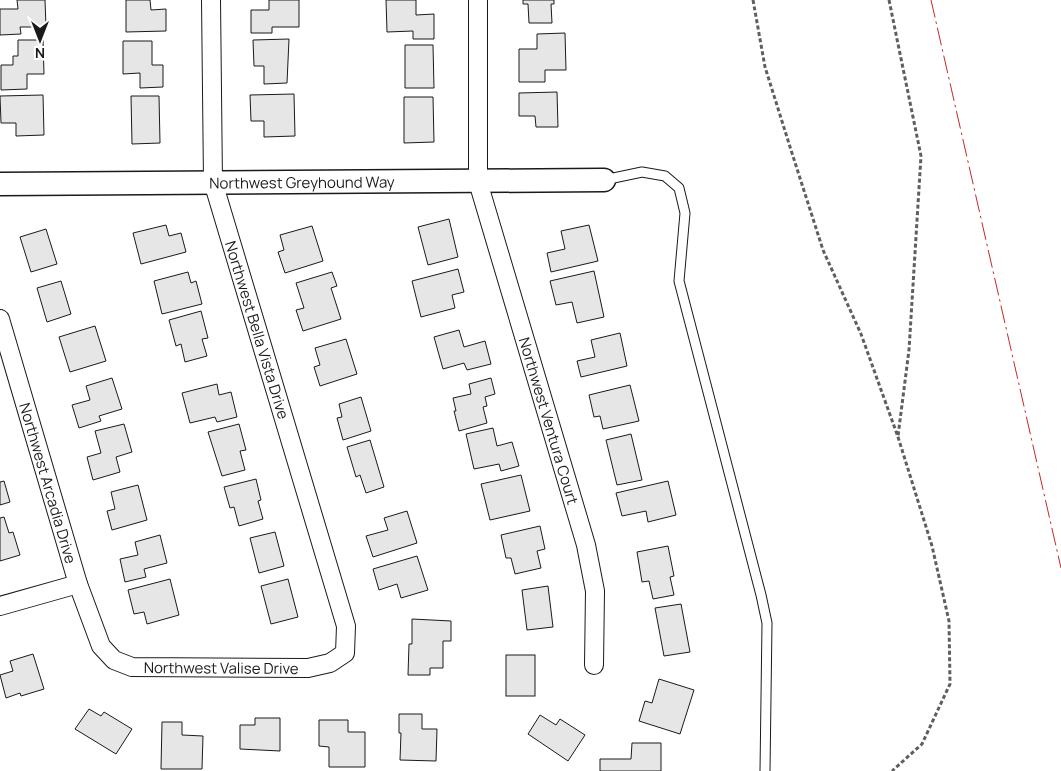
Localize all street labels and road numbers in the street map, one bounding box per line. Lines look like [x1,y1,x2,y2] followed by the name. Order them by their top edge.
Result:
[209,171,395,193] street label: Northwest Greyhound Way
[220,238,294,422] street label: Northwest Bella Vista Drive
[514,335,584,507] street label: Northwest Ventura Court
[15,400,82,566] street label: Northwest Arcadia Drive
[144,657,299,678] street label: Northwest Valise Drive

